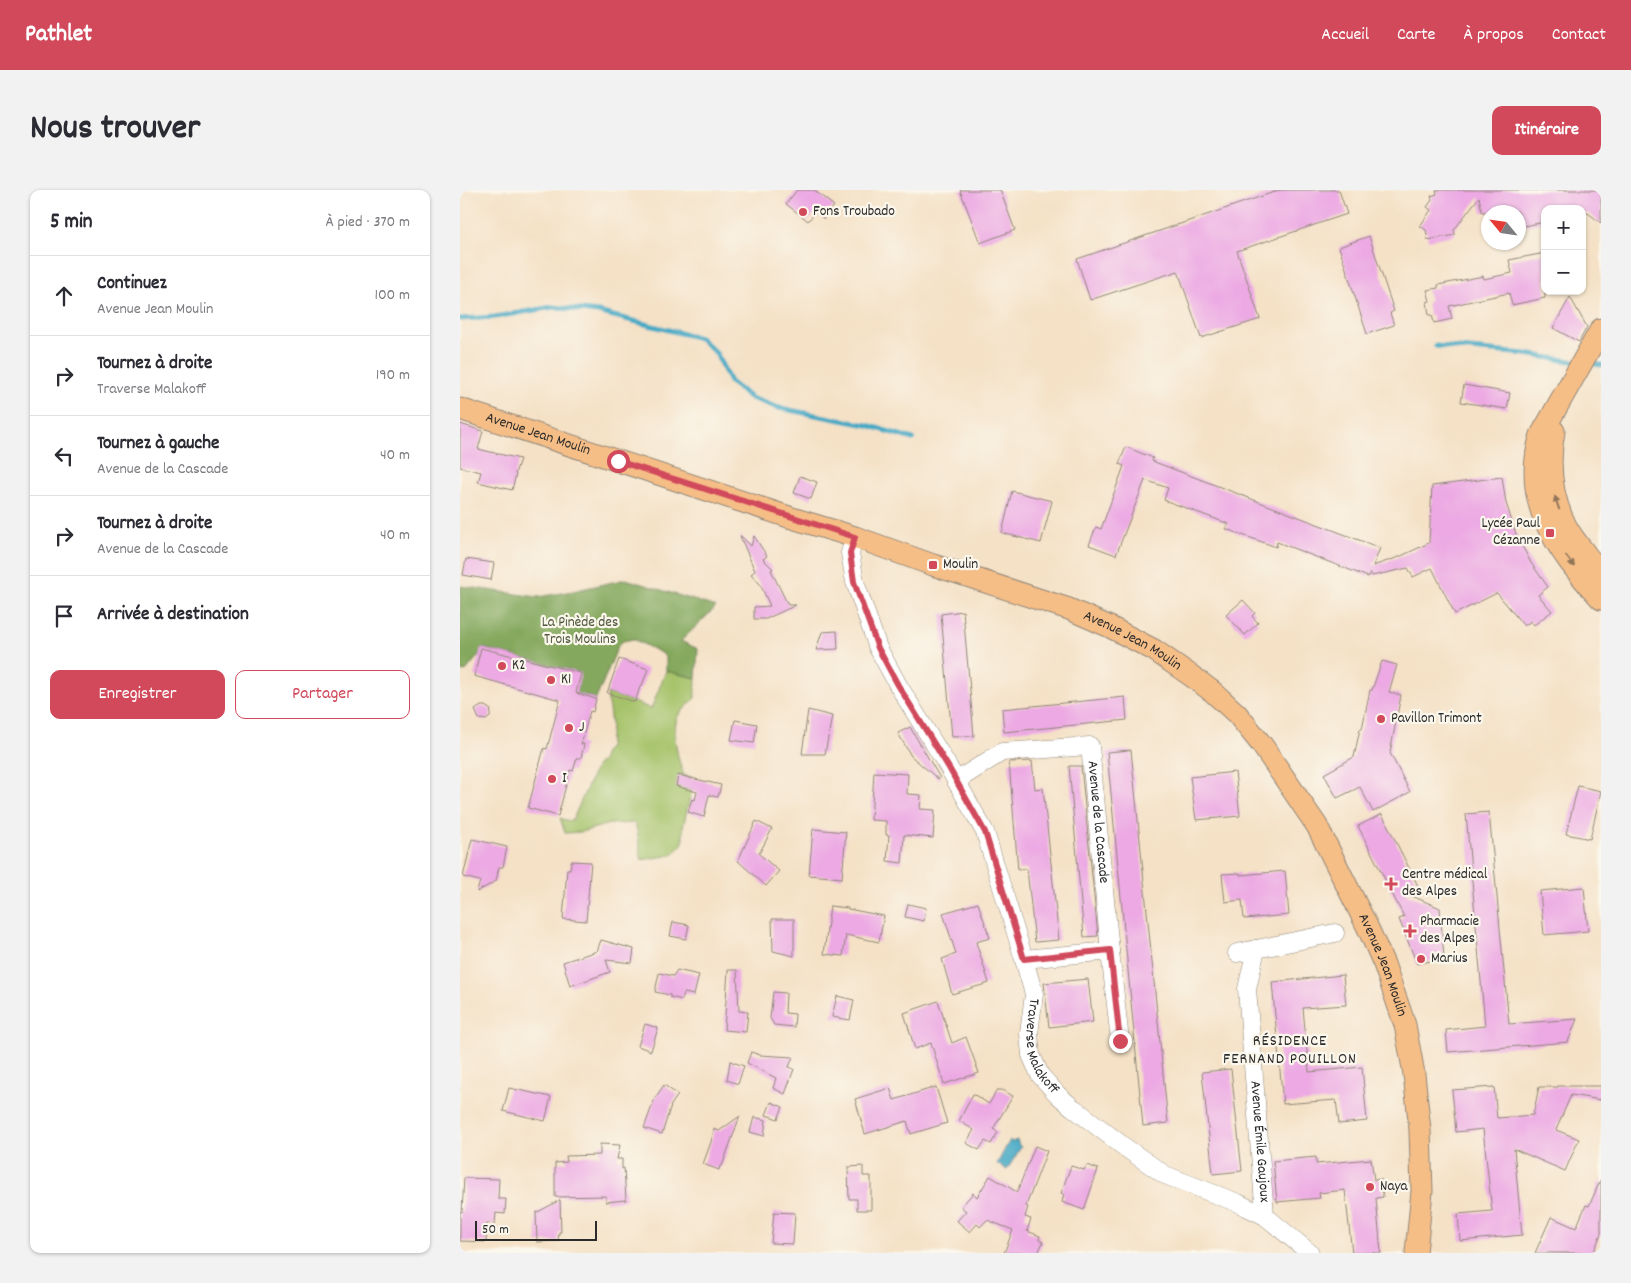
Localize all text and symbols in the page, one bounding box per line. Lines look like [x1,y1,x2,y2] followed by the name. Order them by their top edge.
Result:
[25,18,92,52] text: Pathlet
[1321,23,1369,48] text: Accueil
[1397,23,1436,48] text: Carte
[1464,23,1524,48] text: À propos
[1552,23,1606,48] text: Contact
[30,105,200,155] text: Nous trouver
[1492,106,1601,155] button: Itinéraire
[813,201,895,223] place label: Fons Troubado
[1481,205,1526,250] north arrow
[1541,205,1586,295] map controls
[1541,205,1586,250] button: +
[797,206,809,218] marker: Fons Troubado
[50,208,93,238] text: 5 min
[326,211,410,234] text: À pied · 370 m
[1541,250,1586,295] button: −
[97,271,167,298] text: Continuez
[50,282,78,310] icon: ahead
[374,284,410,307] text: 100 m
[97,298,213,321] text: Avenue Jean Moulin
[97,351,212,378] text: Tournez à droite
[50,362,78,390] icon: right
[376,364,410,387] text: 190 m
[97,378,207,401] text: Traverse Malakoff
[483,407,593,462] street label: Avenue Jean Moulin
[97,431,219,458] text: Tournez à gauche
[50,442,78,470] icon: left
[380,444,410,467] text: 40 m
[607,450,630,473] route start
[97,458,228,481] text: Avenue de la Cascade
[1553,495,1561,510] one-way arrow
[97,511,212,538] text: Tournez à droite
[1481,513,1540,552] place label: Lycée Paul Cézanne
[50,522,78,550] icon: right
[380,524,410,547] text: 40 m
[1544,527,1556,539] marker: Lycée Paul Cézanne
[97,538,228,561] text: Avenue de la Cascade
[943,554,978,576] place label: Moulin
[1565,555,1575,568] one-way arrow
[927,559,939,571] marker: Moulin
[50,602,78,630] icon: arrive
[97,602,249,629] text: Arrivée à destination
[1080,605,1186,677] street label: Avenue Jean Moulin
[542,612,618,651] park label: La Pinède des Trois Moulins
[512,655,526,677] place label: K2
[496,660,508,672] marker: K2
[561,669,571,691] place label: K1
[50,670,225,719] button: Enregistrer
[235,670,410,719] button: Partager
[545,674,557,686] marker: K1
[1391,708,1482,730] place label: Pavillon Trimont
[1375,713,1387,725] marker: Pavillon Trimont
[579,717,584,739] place label: J
[563,722,575,734] marker: J
[1080,760,1114,885] street label: Avenue de la Cascade
[562,768,567,790] place label: I
[546,773,558,785] marker: I
[1402,864,1488,903] place label: Centre médical des Alpes
[1384,877,1398,891] marker: Centre médical des Alpes
[1352,910,1412,1020] street label: Avenue Jean Moulin
[1420,911,1479,950] place label: Pharmacie des Alpes
[1404,925,1416,937] marker: Pharmacie des Alpes
[1431,948,1468,970] place label: Marius
[1415,953,1427,965] marker: Marius
[1018,997,1064,1100] street label: Traverse Malakoff
[1109,1030,1132,1053] route end
[1223,1030,1357,1071] district label: RÉSIDENCE FERNAND POUILLON
[1243,1080,1275,1204] street label: Avenue Émile Gaujoux
[1380,1176,1409,1198] place label: Naya
[1364,1181,1376,1193] marker: Naya
[475,1218,598,1241] scale bar
[482,1220,509,1240] text: 50 m

